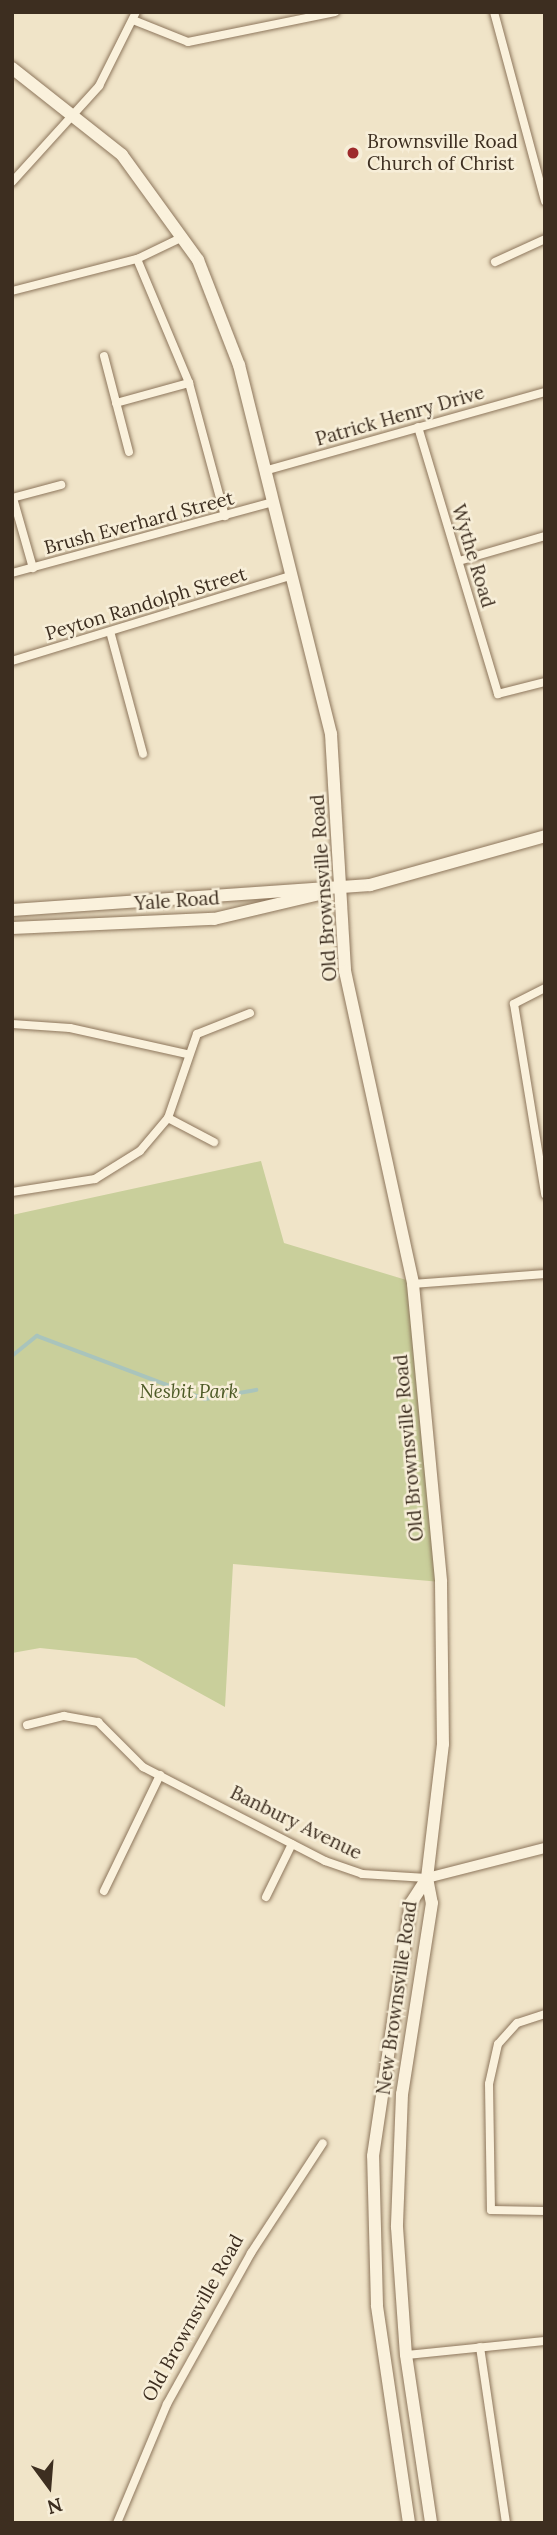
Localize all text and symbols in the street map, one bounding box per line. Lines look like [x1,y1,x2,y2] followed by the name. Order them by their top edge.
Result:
[367,131,518,175] place label: Brownsville Road Church of Christ
[345,145,361,161] marker: Brownsville Road Church of Christ
[313,381,487,451] street label: Patrick Henry Drive
[42,487,236,559] street label: Brush Everhard Street
[446,502,500,610] street label: Wythe Road
[43,563,249,645] street label: Peyton Randolph Street
[306,794,342,982] street label: Old Brownsville Road
[134,887,220,915] street label: Yale Road
[389,1354,429,1542] street label: Old Brownsville Road
[140,1381,238,1403] park label: Nesbit Park
[226,1781,366,1865] street label: Banbury Avenue
[372,1900,422,2096] street label: New Brownsville Road
[138,2230,248,2406] street label: Old Brownsville Road
[14,2451,84,2521] north arrow
[44,2493,65,2520] text: N

